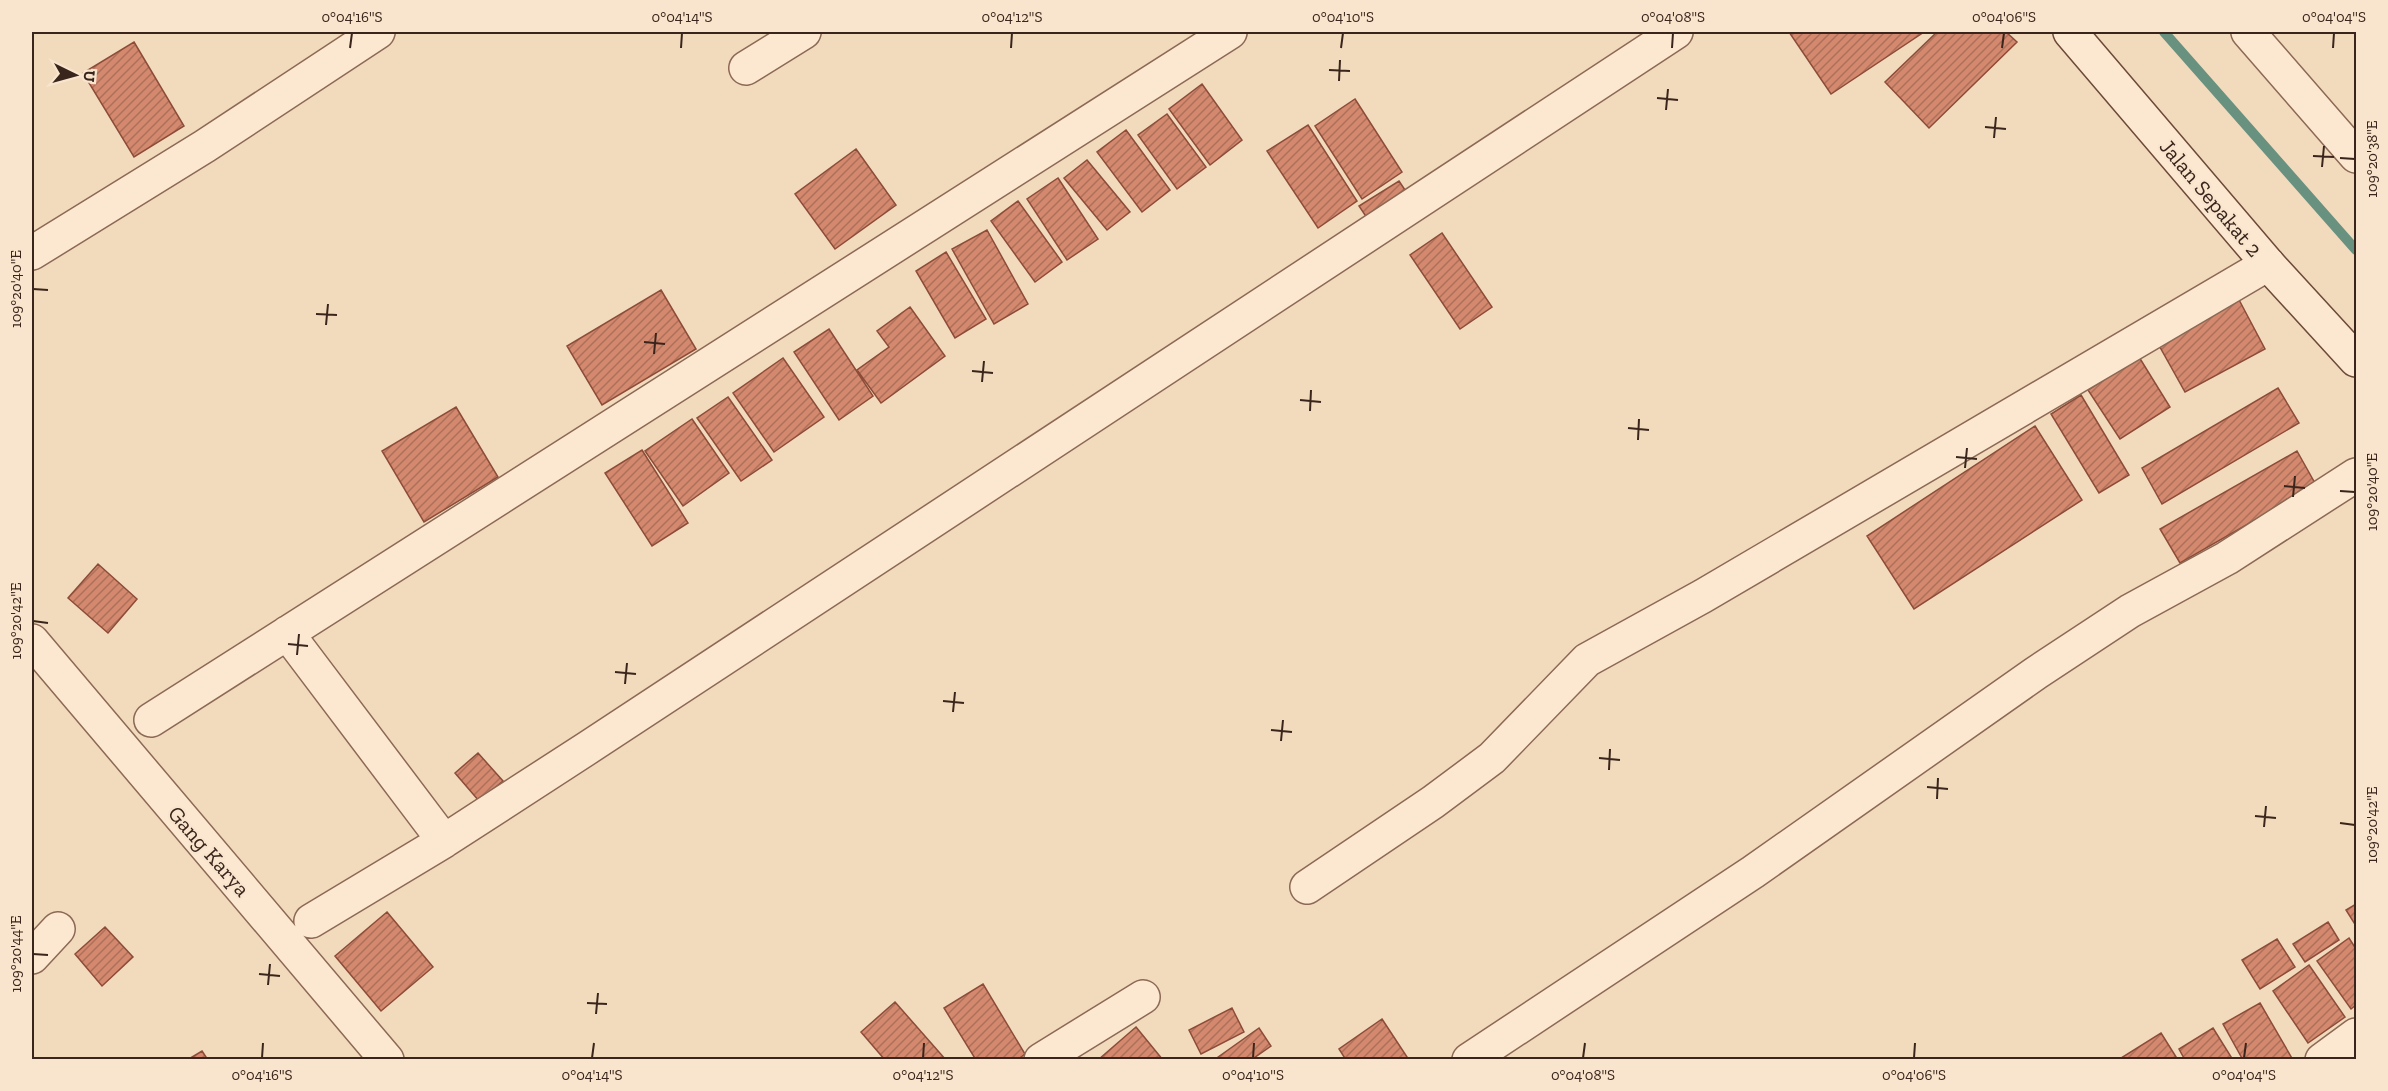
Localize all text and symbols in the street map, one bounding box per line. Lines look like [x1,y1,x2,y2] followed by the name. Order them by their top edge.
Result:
[321,8,383,26] text: 0°04'16"S
[652,8,712,26] text: 0°04'14"S
[982,8,1042,26] text: 0°04'12"S
[1312,8,1374,26] text: 0°04'10"S
[1641,8,1705,26] text: 0°04'08"S
[1972,8,2036,26] text: 0°04'06"S
[2302,8,2366,26] text: 0°04'04"S
[45,45,105,105] north arrow
[79,70,99,83] text: U
[2363,120,2381,198] text: 109°20'38"E
[2154,134,2268,262] street label: Jalan Sepakat 2
[7,250,25,328] text: 109°20'40"E
[2363,453,2381,531] text: 109°20'40"E
[7,582,25,660] text: 109°20'42"E
[2363,786,2381,864] text: 109°20'42"E
[162,800,256,902] street label: Gang Karya
[7,915,25,993] text: 109°20'44"E
[231,1066,293,1084] text: 0°04'16"S
[562,1066,622,1084] text: 0°04'14"S
[893,1066,953,1084] text: 0°04'12"S
[1222,1066,1284,1084] text: 0°04'10"S
[1551,1066,1615,1084] text: 0°04'08"S
[1882,1066,1946,1084] text: 0°04'06"S
[2212,1066,2276,1084] text: 0°04'04"S

